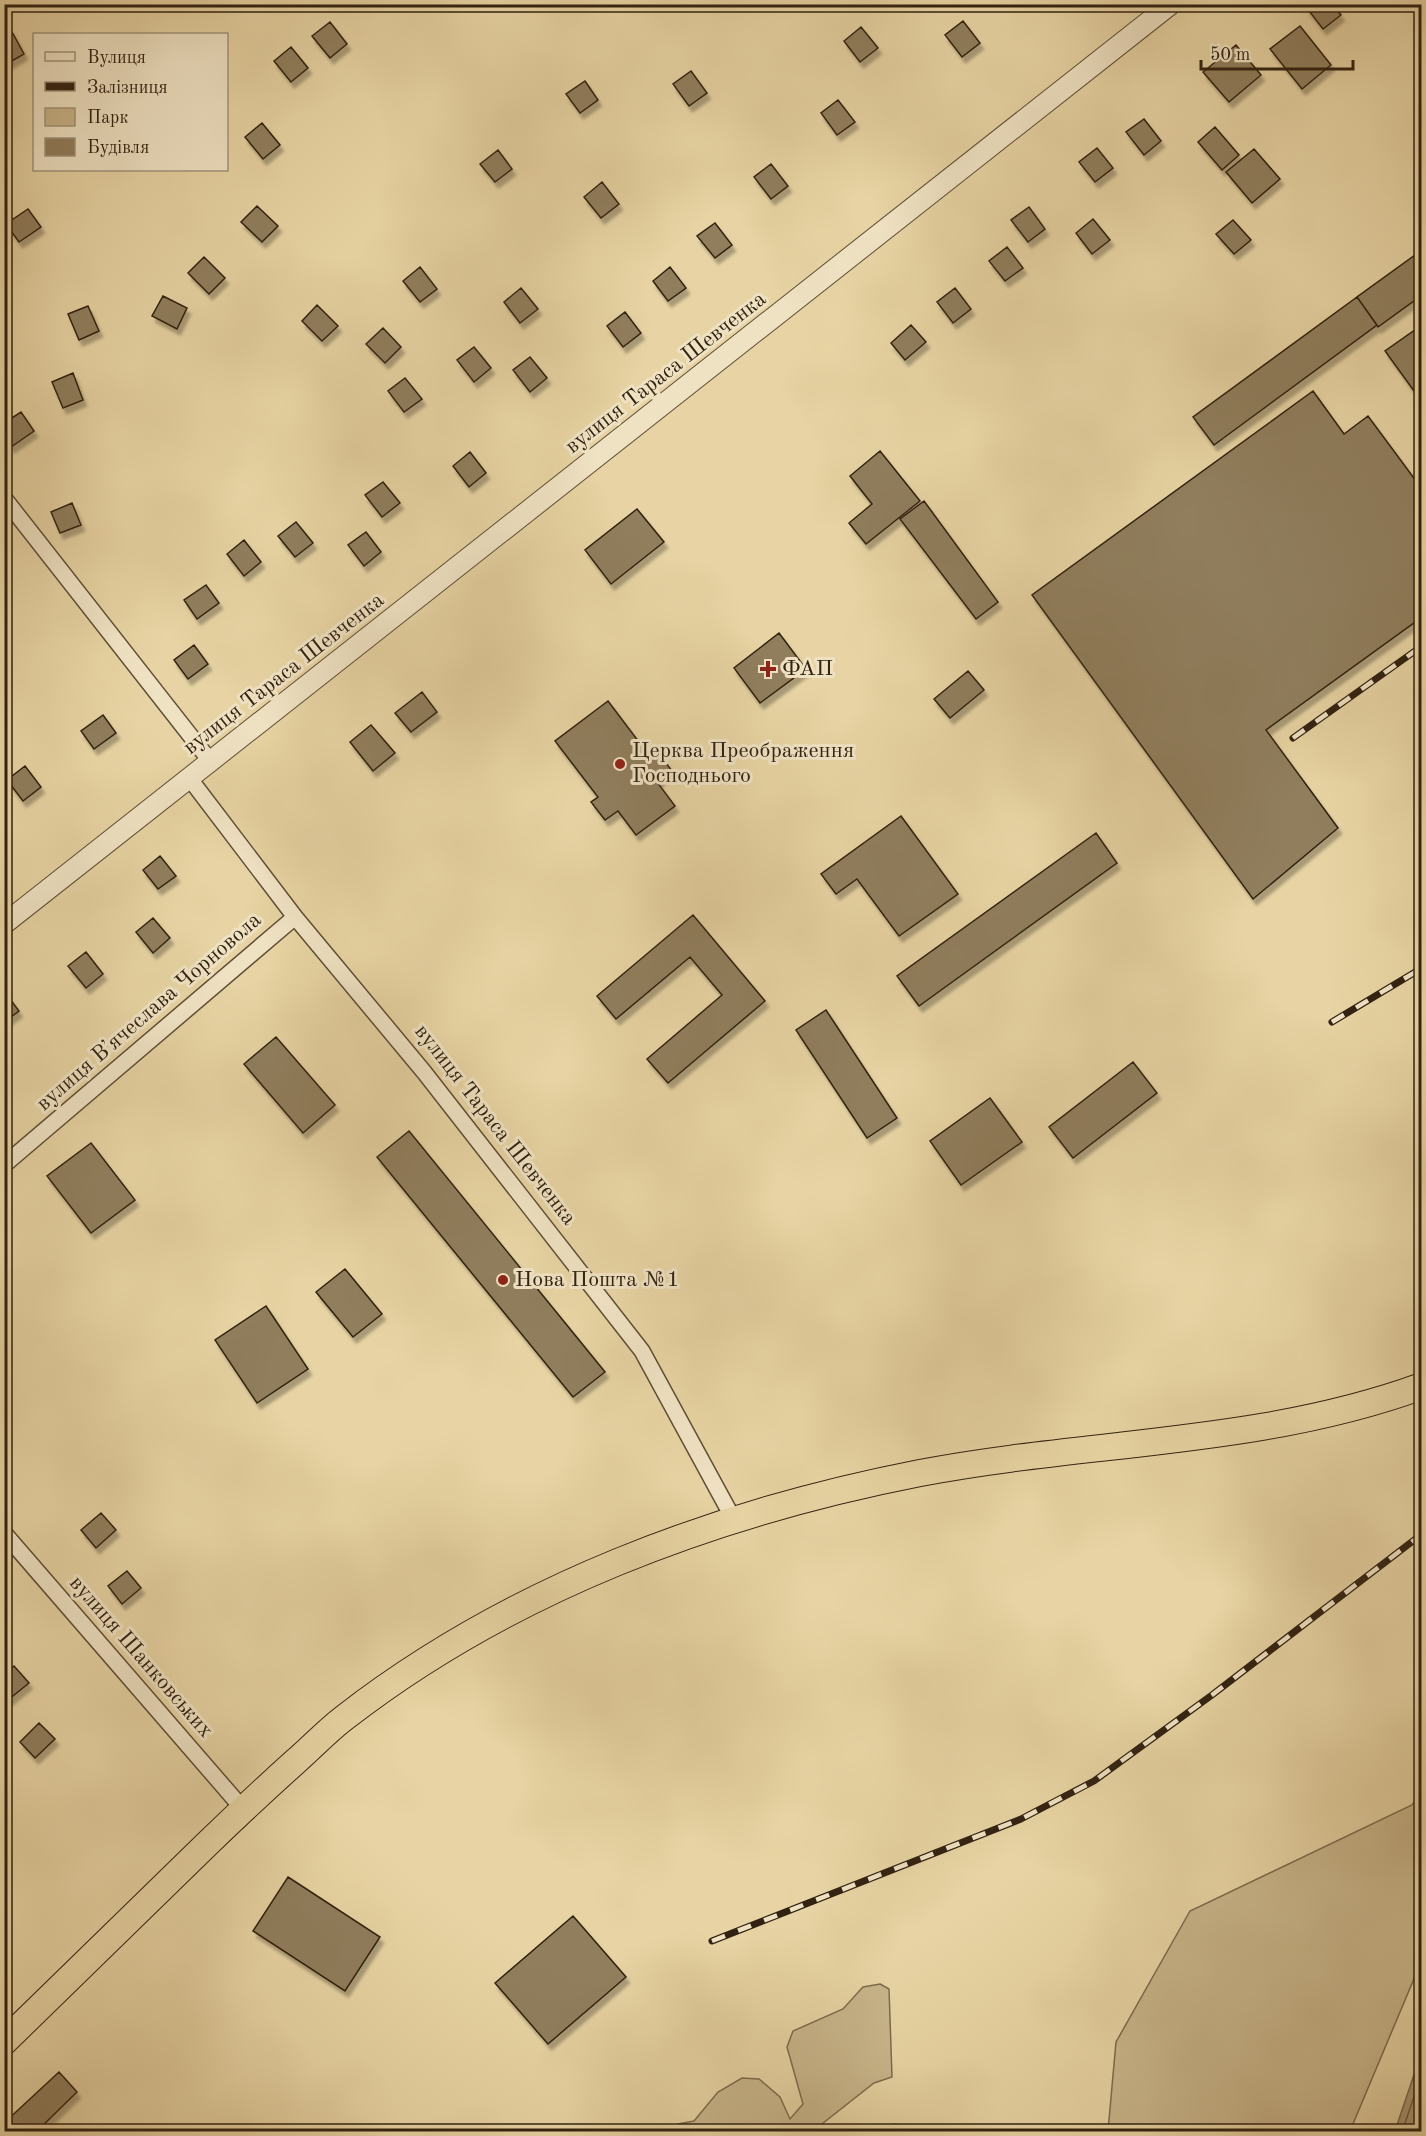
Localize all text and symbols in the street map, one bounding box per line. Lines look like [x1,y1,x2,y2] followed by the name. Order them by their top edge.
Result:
[33,33,228,171] legend
[1201,33,1352,71] scale bar
[1210,46,1250,64] text: 50 m
[87,49,146,67] text: Вулиця
[87,79,168,97] text: Залізниця
[87,109,128,127] text: Парк
[87,139,149,157] text: Будівля
[562,288,771,458] street label: вулиця Тараса Шевченка
[180,589,389,759] street label: вулиця Тараса Шевченка
[782,658,833,680] place label: ФАП
[759,660,777,678] marker: ФАП
[632,740,854,787] place label: Церква Преображення Господнього
[613,757,627,771] marker: Церква Преображення Господнього
[32,909,266,1115] street label: вулиця Вʼячеслава Чорновола
[410,1021,580,1230] street label: вулиця Тараса Шевченка
[515,1269,680,1291] place label: Нова Пошта №1
[496,1273,510,1287] marker: Нова Пошта №1
[65,1572,217,1742] street label: вулиця Шанковських

